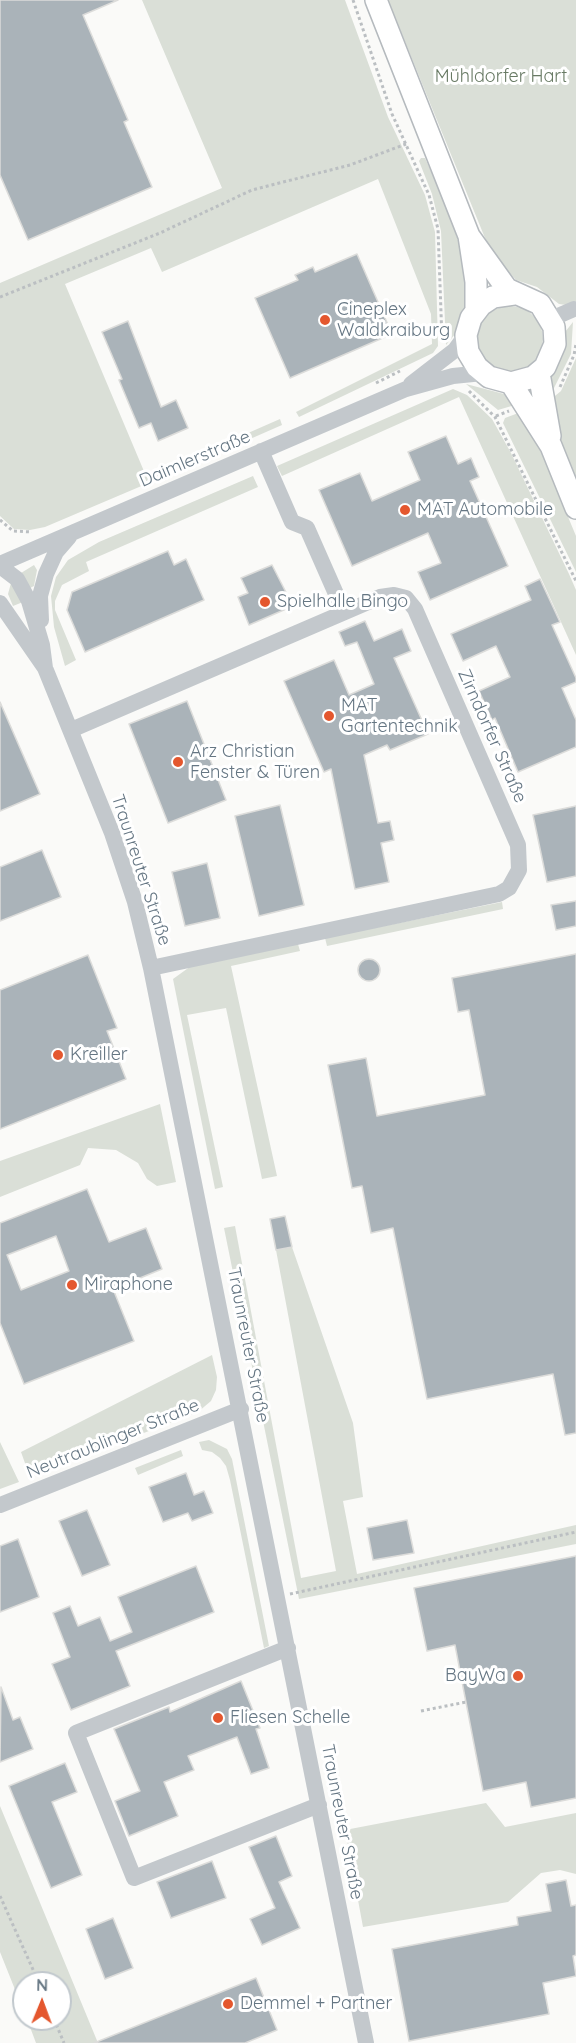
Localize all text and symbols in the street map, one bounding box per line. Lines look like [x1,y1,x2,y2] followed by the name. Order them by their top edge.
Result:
[435,66,567,88] park label: Mühldorfer Hart
[337,299,450,342] place label: Cineplex Waldkraiburg
[318,313,332,327] marker: Cineplex Waldkraiburg
[136,426,254,492] street label: Daimlerstraße
[417,499,553,521] place label: MAT Automobile
[398,503,412,517] marker: MAT Automobile
[277,591,408,613] place label: Spielhalle Bingo
[258,595,272,609] marker: Spielhalle Bingo
[453,666,531,806] street label: Zirndorfer Straße
[341,695,458,738] place label: MAT Gartentechnik
[322,709,336,723] marker: MAT Gartentechnik
[190,741,320,783] place label: Arz Christian Fenster & Türen
[171,755,185,769] marker: Arz Christian Fenster & Türen
[106,792,176,948] street label: Traunreuter Straße
[70,1044,128,1066] place label: Kreiller
[51,1048,65,1062] marker: Kreiller
[222,1266,274,1424] street label: Traunreuter Straße
[84,1274,173,1296] place label: Miraphone
[65,1278,79,1292] marker: Miraphone
[23,1394,203,1484] street label: Neutraublinger Straße
[445,1665,506,1687] place label: BayWa
[511,1669,525,1683] marker: BayWa
[230,1707,350,1729] place label: Fliesen Schelle
[211,1711,225,1725] marker: Fliesen Schelle
[316,1743,368,1901] street label: Traunreuter Straße
[12,1971,72,2031] north arrow
[36,1975,48,1995] text: N
[240,1993,392,2015] place label: Demmel + Partner
[221,1997,235,2011] marker: Demmel + Partner

